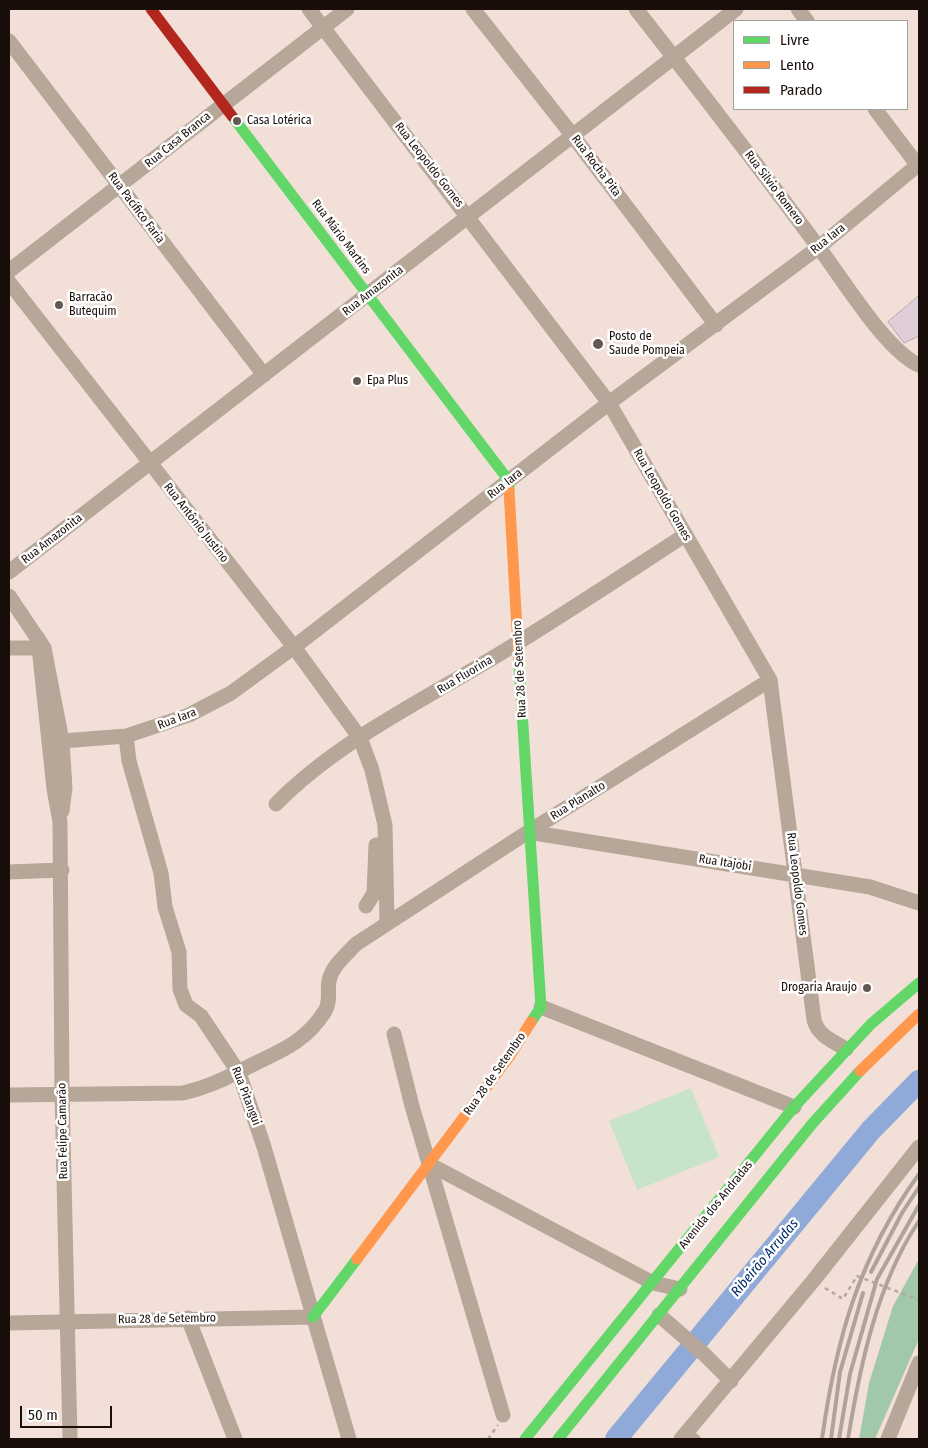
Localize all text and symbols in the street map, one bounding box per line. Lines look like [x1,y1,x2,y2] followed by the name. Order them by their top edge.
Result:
[733,20,908,110] legend
[780,31,809,49] text: Livre
[780,56,814,74] text: Lento
[780,81,822,99] text: Parado
[142,109,214,171] street label: Rua Casa Branca
[247,114,312,128] place label: Casa Lotérica
[231,115,243,127] marker: Casa Lotérica
[391,120,467,210] street label: Rua Leopoldo Gomes
[568,132,624,200] street label: Rua Rocha Pita
[741,148,807,228] street label: Rua Silvio Romero
[105,170,167,246] street label: Rua Pacífico Faria
[308,197,374,277] street label: Rua Mário Martins
[808,221,848,257] street label: Rua Iara
[340,263,406,319] street label: Rua Amazonita
[69,291,116,319] place label: Barracão Butequim
[53,299,65,311] marker: Barracão Butequim
[609,330,685,358] place label: Posto de Saude Pompeia
[591,337,605,351] marker: Posto de Saude Pompeia
[367,374,408,388] place label: Epa Plus
[351,375,363,387] marker: Epa Plus
[630,447,694,543] street label: Rua Leopoldo Gomes
[485,466,525,502] street label: Rua Iara
[160,480,232,566] street label: Rua Antônio Justino
[19,511,85,567] street label: Rua Amazonita
[510,620,530,718] street label: Rua 28 de Setembro
[435,653,495,697] street label: Rua Fluorina
[156,705,198,733] street label: Rua Iara
[548,778,608,824] street label: Rua Planalto
[784,832,810,936] street label: Rua Leopoldo Gomes
[698,852,752,874] street label: Rua Itajobi
[781,981,857,995] place label: Drogaria Araujo
[861,982,873,994] marker: Drogaria Araujo
[461,1030,529,1118] street label: Rua 28 de Setembro
[228,1065,264,1127] street label: Rua Pitangui
[55,1083,71,1179] street label: Rua Felipe Camarão
[676,1158,756,1252] street label: Avenida dos Andradas
[728,1216,802,1300] water label: Ribeirão Arrudas
[118,1311,216,1327] street label: Rua 28 de Setembro
[22,1396,115,1428] scale bar
[28,1406,58,1424] text: 50 m

